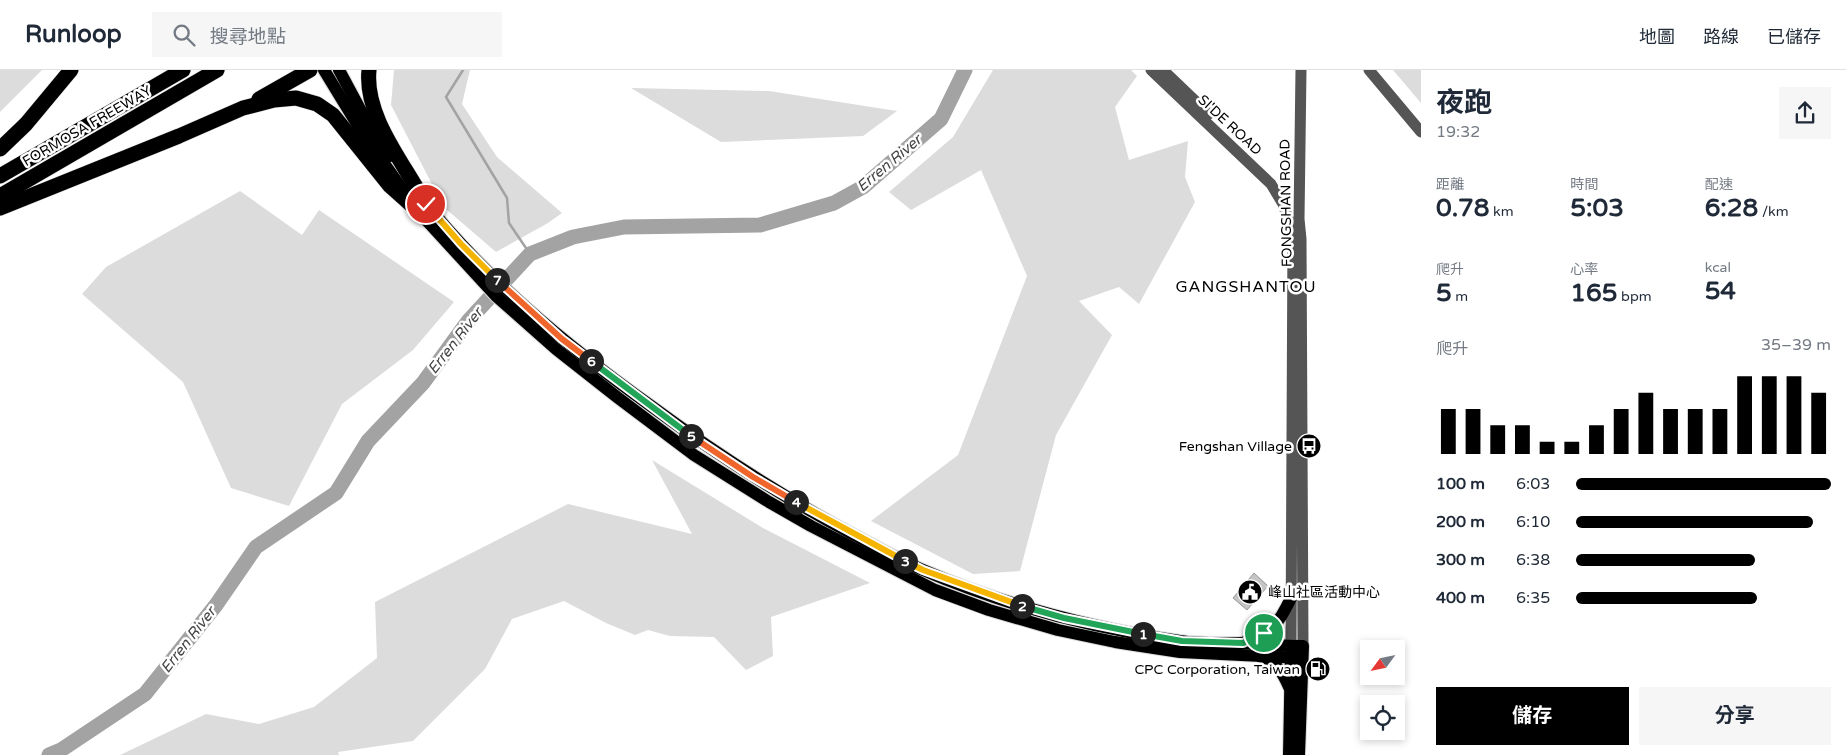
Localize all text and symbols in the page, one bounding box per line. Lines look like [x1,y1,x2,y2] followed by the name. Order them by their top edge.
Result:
[152,12,502,57] search box
[25,20,122,49] text: Runloop
[170,21,198,49] icon: search
[210,26,286,48] text: 搜尋地點
[1639,26,1675,48] text: 地圖
[1703,26,1739,48] text: 路線
[1767,26,1821,48] text: 已儲存
[19,82,155,170] street label: FORMOSA FREEWAY
[1436,86,1492,120] text: 夜跑
[1779,87,1831,139] button: share
[1195,91,1265,159] street label: SI'DE ROAD
[1436,122,1480,142] text: 19:32
[853,129,927,195] water label: Erren River
[1276,139,1296,267] street label: FONGSHAN ROAD
[1436,176,1464,193] text: 距離
[1570,176,1598,193] text: 時間
[1705,176,1733,193] text: 配速
[405,183,447,225] pin
[412,190,440,218] icon: check
[1436,193,1489,223] text: 0.78
[1570,193,1624,223] text: 5:03
[1705,193,1758,223] text: 6:28
[1489,203,1513,220] text: km
[1758,203,1789,220] text: /km
[1705,259,1731,276] text: kcal
[1436,261,1464,278] text: 爬升
[1570,261,1598,278] text: 心率
[484,268,510,292] pin: 7
[493,272,502,289] text: 7
[1705,276,1736,306] text: 54
[1175,277,1317,297] district label: GANGSHANTOU
[1436,278,1452,308] text: 5
[1570,278,1617,308] text: 165
[1452,288,1468,305] text: m
[1617,288,1652,305] text: bpm
[424,303,488,378] water label: Erren River
[1761,335,1831,355] text: 35–39 m
[1436,339,1468,359] text: 爬升
[578,348,604,374] pin: 6
[587,353,596,370] text: 6
[678,424,704,448] pin: 5
[687,428,696,445] text: 5
[1296,433,1322,459] bus stop icon: Fengshan Village
[1179,438,1292,455] place label: Fengshan Village
[1436,474,1485,494] text: 100 m
[1516,474,1550,494] text: 6:03
[784,490,808,514] pin: 4
[792,494,801,511] text: 4
[1436,512,1485,532] text: 200 m
[1516,512,1550,532] text: 6:10
[892,548,918,574] pin: 3
[1436,550,1485,570] text: 300 m
[1516,550,1550,570] text: 6:38
[901,553,910,570] text: 3
[1237,579,1263,605] public building icon: 峰山社區活動中心
[1268,584,1380,601] place label: 峰山社區活動中心
[1436,588,1485,608] text: 400 m
[1516,588,1550,608] text: 6:35
[1010,594,1034,618] pin: 2
[1018,598,1027,615] text: 2
[157,602,221,677] water label: Erren River
[1243,612,1285,654] pin
[1250,619,1278,647] icon: arrive
[1130,622,1156,646] pin: 1
[1139,626,1148,643] text: 1
[1360,640,1405,685] north arrow
[1360,640,1405,740] map controls
[1305,656,1331,682] fuel station icon: CPC Corporation, Taiwan
[1134,661,1300,678] place label: CPC Corporation, Taiwan
[1436,687,1629,745] button: 儲存
[1639,687,1831,745] button: 分享
[1360,695,1405,740] button: locate

